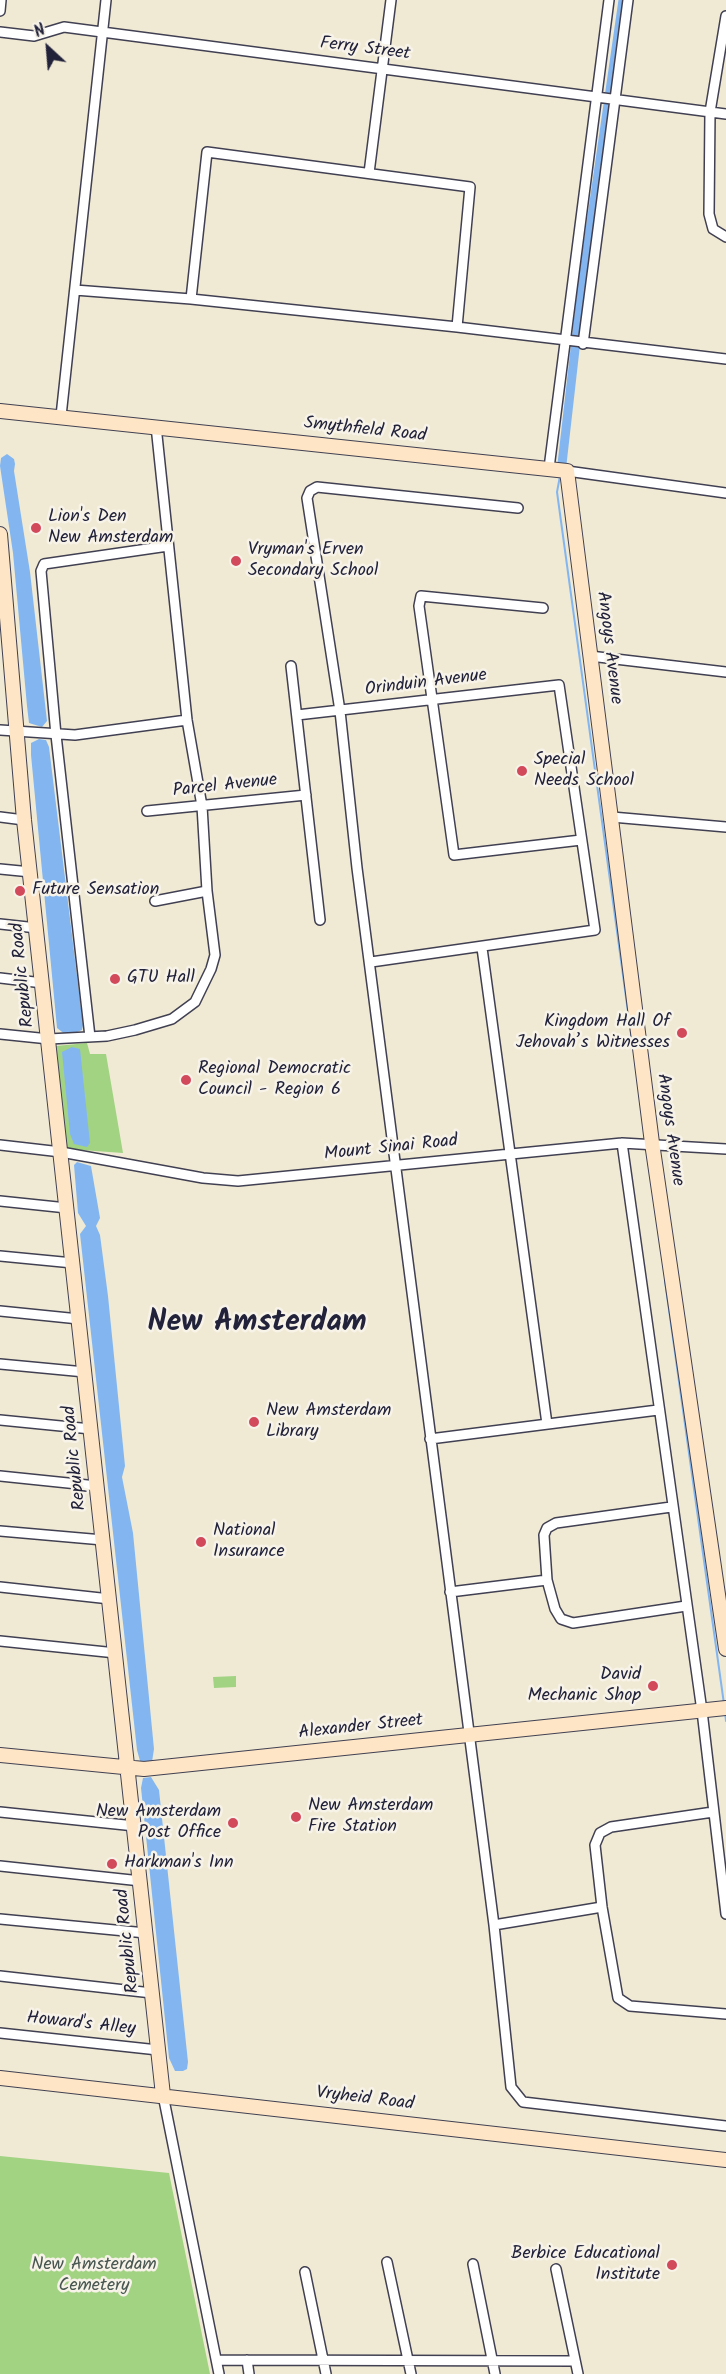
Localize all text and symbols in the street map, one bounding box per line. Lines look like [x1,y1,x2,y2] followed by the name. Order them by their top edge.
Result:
[18,18,78,78] north arrow
[30,18,50,45] text: N
[319,34,411,66] street label: Ferry Street
[303,414,427,448] street label: Smythfield Road
[48,507,173,550] place label: Lion's Den New Amsterdam
[29,521,43,535] marker: Lion's Den New Amsterdam
[248,540,378,582] place label: Vryman's Erven Secondary School
[229,554,243,568] marker: Vryman's Erven Secondary School
[590,590,626,706] street label: Angoys Avenue
[364,666,488,702] street label: Orinduin Avenue
[534,750,634,792] place label: Special Needs School
[515,764,529,778] marker: Special Needs School
[172,771,278,803] street label: Parcel Avenue
[32,880,159,902] place label: Future Sensation
[13,884,27,898] marker: Future Sensation
[8,921,40,1029] street label: Republic Road
[127,968,195,990] place label: GTU Hall
[108,972,122,986] marker: GTU Hall
[516,1012,670,1054] place label: Kingdom Hall Of Jehovah’s Witnesses
[675,1026,689,1040] marker: Kingdom Hall Of Jehovah’s Witnesses
[198,1059,351,1102] place label: Regional Democratic Council - Region 6
[650,1072,688,1188] street label: Angoys Avenue
[179,1073,193,1087] marker: Regional Democratic Council - Region 6
[323,1131,459,1167] street label: Mount Sinai Road
[148,1307,366,1343] district label: New Amsterdam
[266,1401,391,1444] place label: New Amsterdam Library
[60,1404,92,1512] street label: Republic Road
[247,1415,261,1429] marker: New Amsterdam Library
[213,1521,285,1564] place label: National Insurance
[194,1535,208,1549] marker: National Insurance
[528,1665,641,1708] place label: David Mechanic Shop
[646,1679,660,1693] marker: David Mechanic Shop
[298,1711,424,1745] street label: Alexander Street
[308,1796,433,1838] place label: New Amsterdam Fire Station
[96,1802,221,1844] place label: New Amsterdam Post Office
[289,1810,303,1824] marker: New Amsterdam Fire Station
[226,1816,240,1830] marker: New Amsterdam Post Office
[124,1853,234,1875] place label: Harkman's Inn
[105,1857,119,1871] marker: Harkman's Inn
[113,1887,145,1995] street label: Republic Road
[25,2009,137,2041] street label: Howard's Alley
[315,2083,415,2117] street label: Vryheid Road
[511,2244,660,2286] place label: Berbice Educational Institute
[31,2255,157,2298] park label: New Amsterdam Cemetery
[665,2258,679,2272] marker: Berbice Educational Institute

